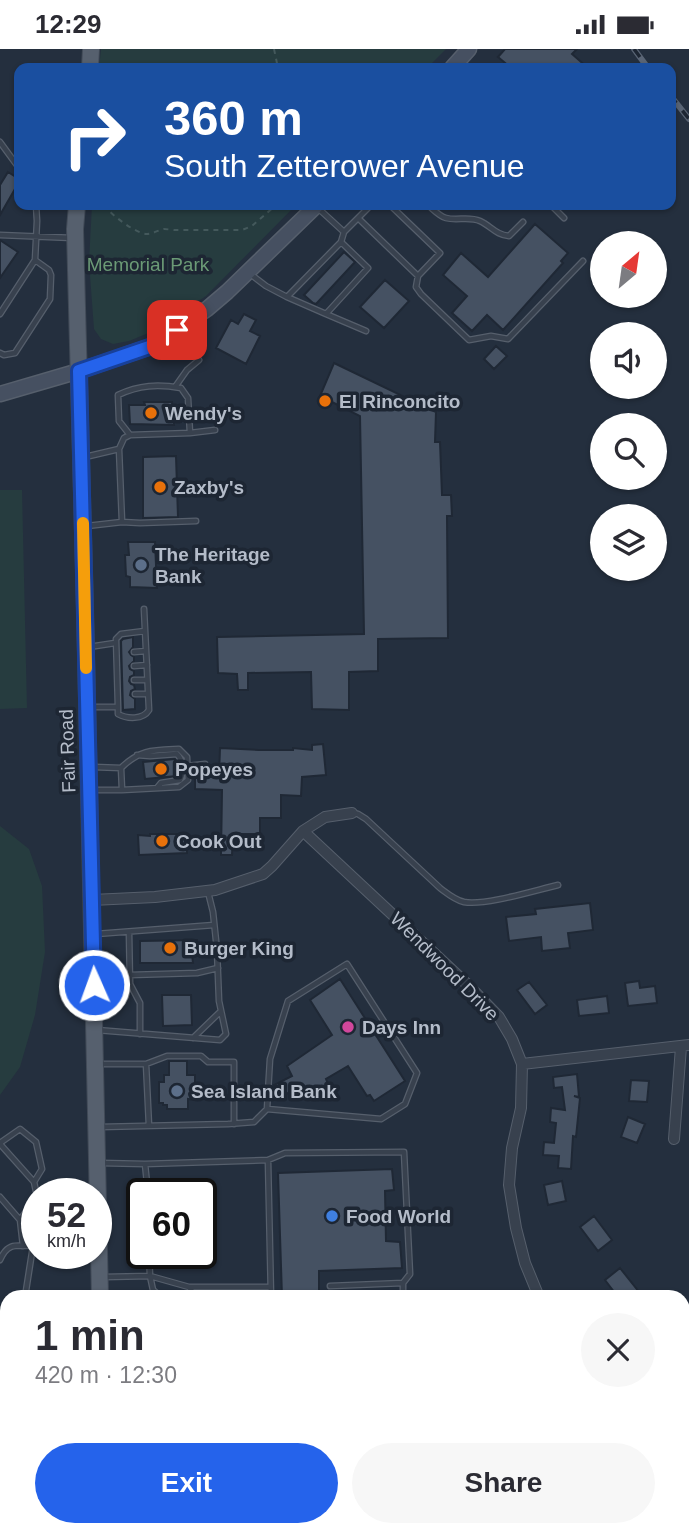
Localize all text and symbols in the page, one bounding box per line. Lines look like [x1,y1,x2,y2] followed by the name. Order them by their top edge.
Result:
[35,9,102,39] text: 12:29
[49,91,140,182] icon: right
[164,91,303,145] text: 360 m
[164,148,525,184] text: South Zetterower Avenue
[590,231,667,308] north arrow
[590,231,667,581] map controls
[87,254,210,275] park label: Memorial Park
[147,300,207,360] pin
[158,311,196,349] icon: arrive
[590,322,667,399] button: sound
[339,391,460,412] place label: El Rinconcito
[317,393,333,409] marker: El Rinconcito
[165,403,242,424] place label: Wendy's
[143,405,159,421] marker: Wendy's
[590,413,667,490] button: search
[174,477,244,498] place label: Zaxby's
[152,479,168,495] marker: Zaxby's
[590,504,667,581] button: layers
[155,544,270,587] place label: The Heritage Bank
[133,557,149,573] marker: The Heritage Bank
[56,709,79,793] street label: Fair Road
[175,759,253,780] place label: Popeyes
[153,761,169,777] marker: Popeyes
[176,831,262,852] place label: Cook Out
[154,833,170,849] marker: Cook Out
[386,908,503,1025] street label: Wendwood Drive
[184,938,294,959] place label: Burger King
[162,940,178,956] marker: Burger King
[57,948,131,1022] position arrow
[362,1017,441,1038] place label: Days Inn
[340,1019,356,1035] marker: Days Inn
[191,1081,337,1102] place label: Sea Island Bank
[169,1083,185,1099] marker: Sea Island Bank
[126,1178,217,1269] speed limit sign: 60
[47,1195,86,1234] text: 52
[346,1206,451,1227] place label: Food World
[324,1208,340,1224] marker: Food World
[47,1231,86,1251] text: km/h
[35,1312,145,1359] text: 1 min
[581,1313,655,1387] button: close
[35,1362,177,1388] text: 420 m · 12:30
[35,1443,338,1523] button: Exit
[352,1443,655,1523] button: Share

